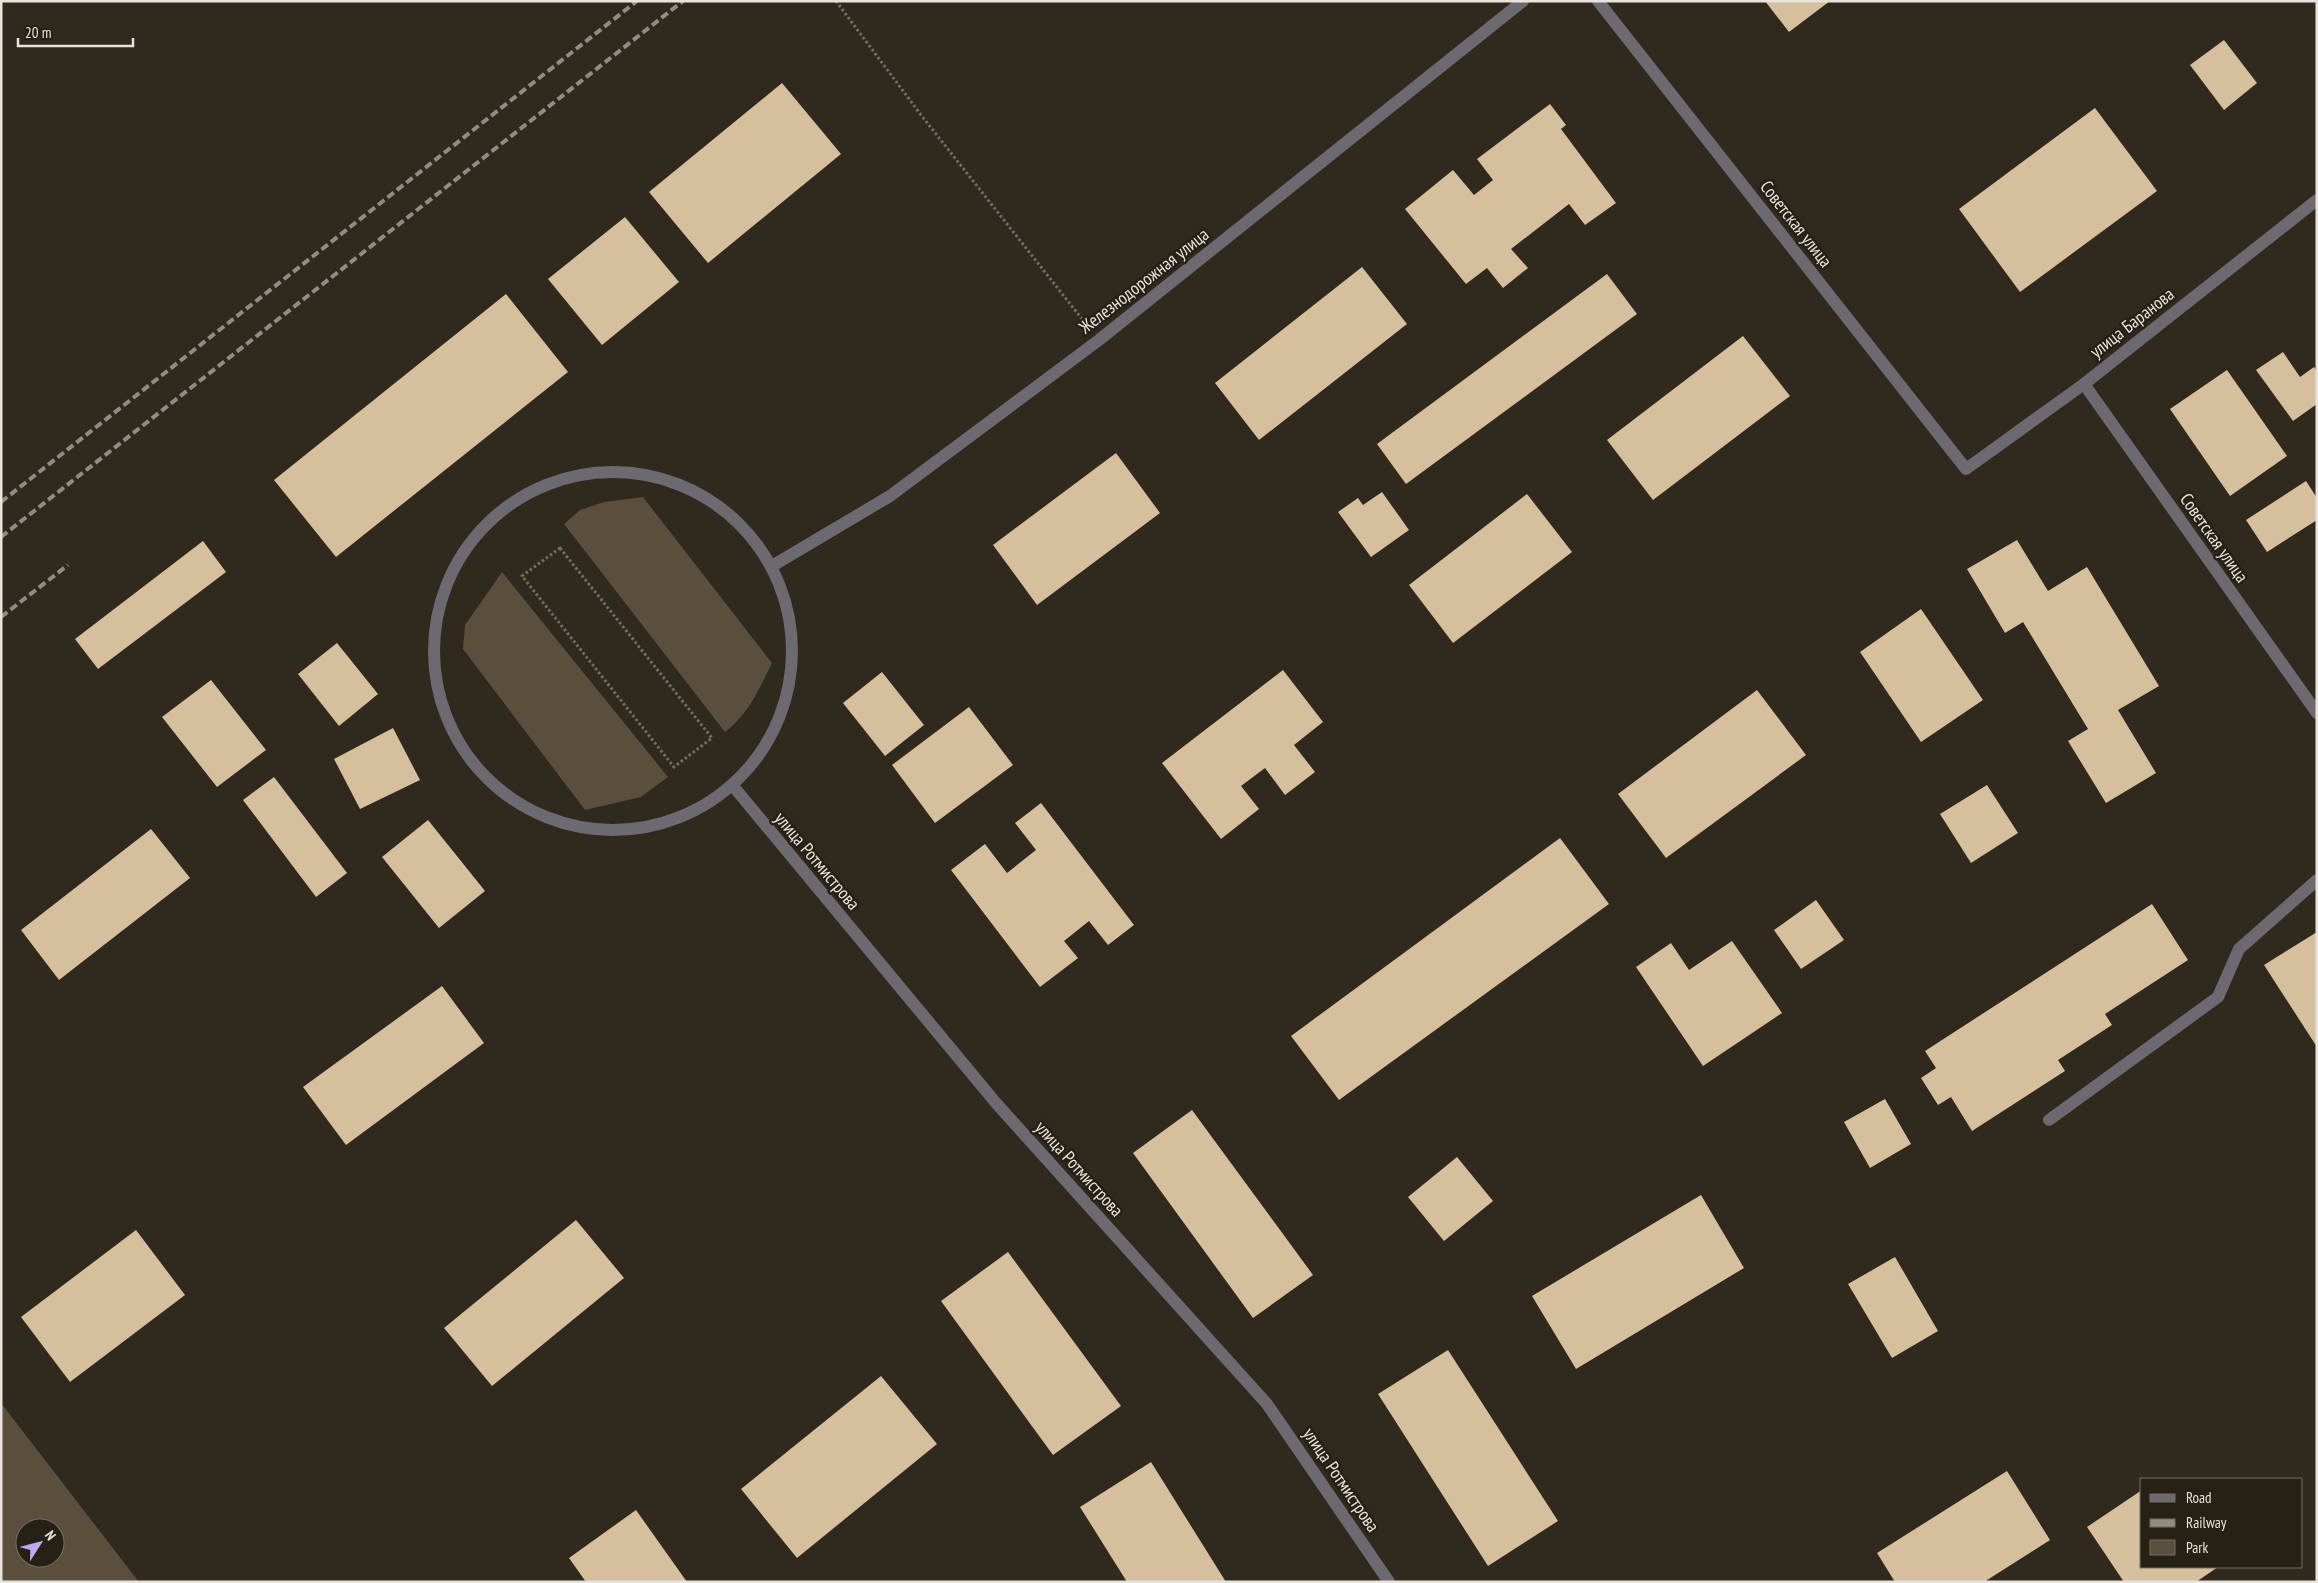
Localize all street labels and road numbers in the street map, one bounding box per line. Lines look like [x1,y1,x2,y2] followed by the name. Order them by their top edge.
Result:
[1755,176,1837,272] street label: Советская улица
[1073,223,1213,339] street label: Железнодорожная улица
[2085,282,2179,363] street label: улица Баранова
[2175,489,2254,587] street label: Советская улица
[770,807,865,914] street label: улица Ротмистрова
[1030,1116,1128,1221] street label: улица Ротмистрова
[1298,1423,1385,1536] street label: улица Ротмистрова

